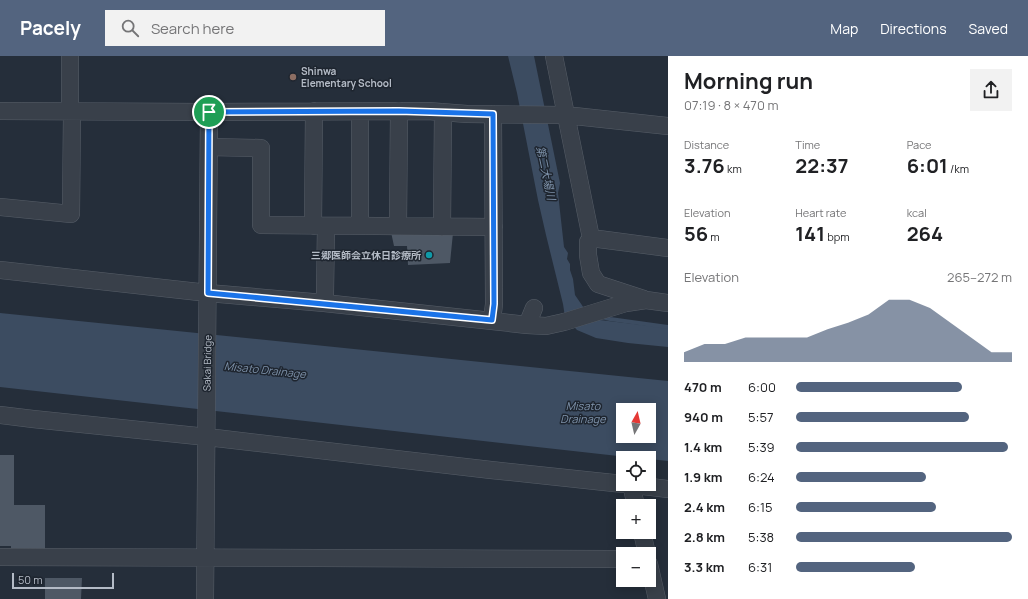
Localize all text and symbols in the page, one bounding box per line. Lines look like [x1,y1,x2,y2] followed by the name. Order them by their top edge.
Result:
[105,10,385,46] search box
[20,15,81,41] text: Pacely
[119,17,141,39] icon: search
[151,18,234,39] text: Search here
[830,19,858,38] text: Map
[880,19,947,38] text: Directions
[969,19,1008,38] text: Saved
[301,64,392,90] place label: Shinwa Elementary School
[684,66,813,96] text: Morning run
[970,69,1012,111] button: share
[288,72,298,82] marker: Shinwa Elementary School
[192,95,226,129] pin
[684,96,778,114] text: 07:19 · 8 × 470 m
[198,101,220,123] icon: arrive
[684,137,729,152] text: Distance
[795,137,820,152] text: Time
[907,137,932,152] text: Pace
[533,144,560,202] water label: 第二大場川
[684,152,725,179] text: 3.76
[795,152,848,179] text: 22:37
[907,152,948,179] text: 6:01
[725,161,742,176] text: km
[948,161,969,176] text: /km
[684,205,730,220] text: Elevation
[795,205,846,220] text: Heart rate
[907,205,927,220] text: kcal
[684,220,708,247] text: 56
[795,220,825,247] text: 141
[907,220,943,247] text: 264
[708,229,720,244] text: m
[825,229,850,244] text: bpm
[311,248,421,262] place label: 三郷医師会立休日診療所
[424,250,434,260] marker: 三郷医師会立休日診療所
[684,268,739,286] text: Elevation
[947,268,1012,286] text: 265–272 m
[200,335,214,391] street label: Sakai Bridge
[223,358,307,381] water label: Misato Drainage
[684,378,722,396] text: 470 m
[748,378,776,396] text: 6:00
[560,398,606,426] water label: Misato Drainage
[616,403,656,443] north arrow
[616,403,656,587] map controls
[684,408,723,426] text: 940 m
[748,408,773,426] text: 5:57
[684,438,722,456] text: 1.4 km
[748,438,775,456] text: 5:39
[616,451,656,491] button: locate
[684,468,722,486] text: 1.9 km
[748,468,775,486] text: 6:24
[684,498,725,516] text: 2.4 km
[748,498,773,516] text: 6:15
[616,499,656,539] button: +
[684,528,725,546] text: 2.8 km
[748,528,774,546] text: 5:38
[616,547,656,587] button: −
[684,558,724,576] text: 3.3 km
[748,558,772,576] text: 6:31
[12,571,114,590] scale bar
[18,572,43,587] text: 50 m

